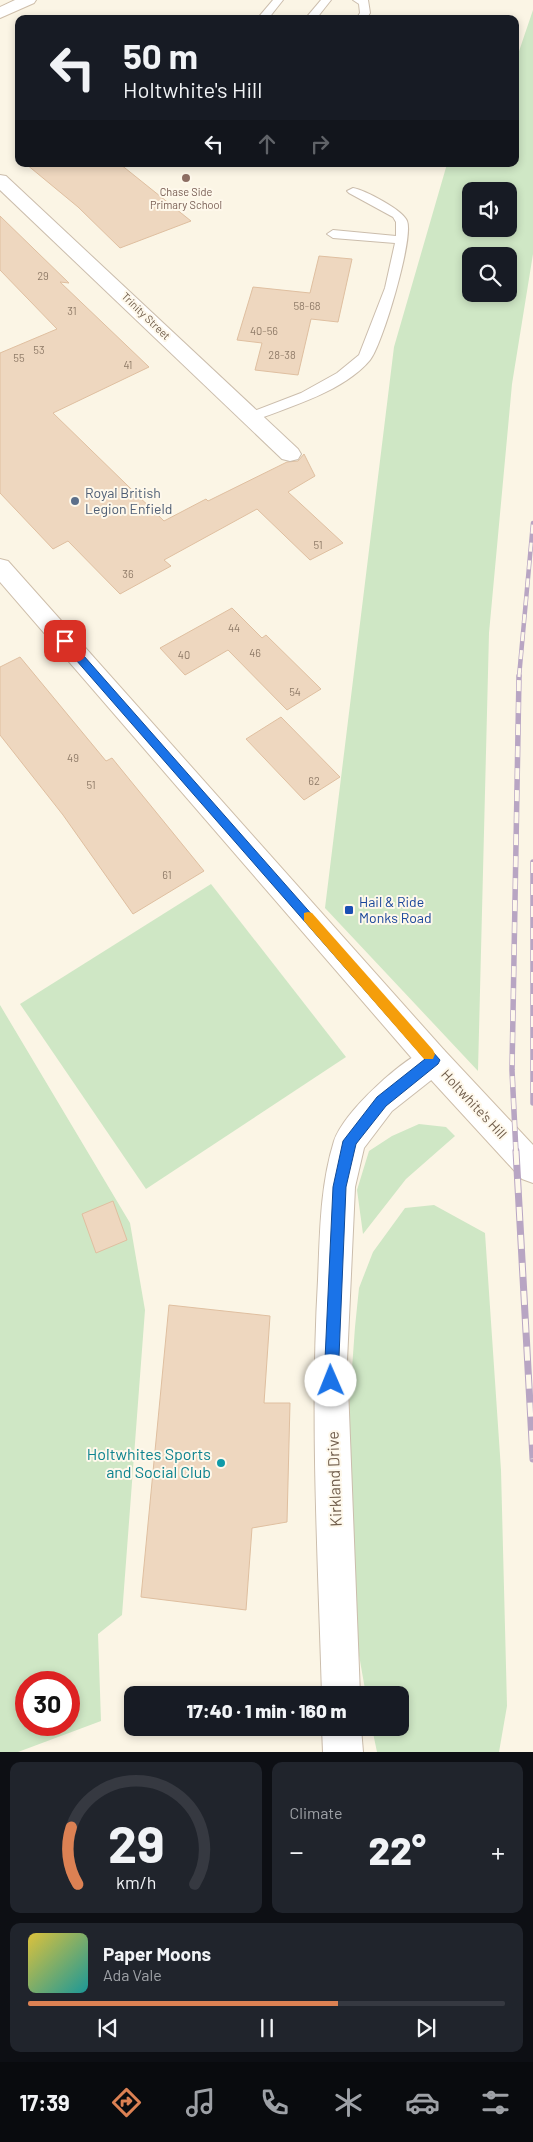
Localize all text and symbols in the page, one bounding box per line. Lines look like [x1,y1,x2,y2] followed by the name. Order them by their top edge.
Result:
[123,34,198,76] text: 50 m
[40,35,105,100] icon: left
[123,76,262,102] text: Holtwhite's Hill
[200,130,228,158] icon: left
[253,130,281,158] icon: ahead
[306,130,334,158] icon: right
[180,172,192,184] marker: Chase Side Primary School
[462,182,517,302] map controls
[462,182,517,237] button: sound
[150,185,222,211] place label: Chase Side Primary School
[462,247,517,302] button: search
[37,269,49,282] house number: 29
[119,289,173,342] street label: Trinity Street
[293,299,321,312] house number: 58-68
[67,304,77,317] house number: 31
[250,324,278,337] house number: 40-56
[33,343,45,356] house number: 53
[268,348,296,361] house number: 28-38
[13,351,25,364] house number: 55
[124,358,132,371] house number: 41
[85,484,172,517] place label: Royal British Legion Enfield
[69,495,81,507] marker: Royal British Legion Enfield
[313,538,323,551] house number: 51
[122,567,134,580] house number: 36
[44,620,86,662] pin
[228,621,240,634] house number: 44
[51,627,79,655] icon: arrive
[249,646,261,659] house number: 46
[178,648,190,661] house number: 40
[289,685,301,698] house number: 54
[67,751,79,764] house number: 49
[308,774,320,787] house number: 62
[86,778,96,791] house number: 51
[162,868,172,881] house number: 61
[359,893,432,926] place label: Hail & Ride Monks Road
[343,904,355,916] marker: Hail & Ride Monks Road
[438,1065,511,1142] street label: Holtwhite's Hill
[304,1354,356,1406] position arrow
[322,1431,345,1527] street label: Kirkland Drive
[87,1444,211,1481] place label: Holtwhites Sports and Social Club
[215,1457,227,1469] marker: Holtwhites Sports and Social Club
[15,1671,80,1736] speed limit sign: 30
[186,1699,347,1722] text: 17:40 · 1 min · 160 m
[290,1803,342,1822] text: Climate
[107,1811,164,1873] text: 29
[369,1827,426,1873] text: 22°
[290,1834,304,1868] text: −
[491,1834,505,1868] text: +
[116,1871,156,1893] text: km/h
[103,1942,211,1965] text: Paper Moons
[103,1965,162,1984] text: Ada Vale
[94,2014,122,2042] icon: previous
[253,2014,281,2042] icon: pause
[412,2014,440,2042] icon: next
[109,2085,144,2120] icon: directions
[183,2085,218,2120] icon: music
[257,2085,292,2120] icon: phone
[331,2085,366,2120] icon: climate
[405,2085,440,2120] icon: car
[478,2085,513,2120] icon: filters
[19,2089,70,2115] text: 17:39

